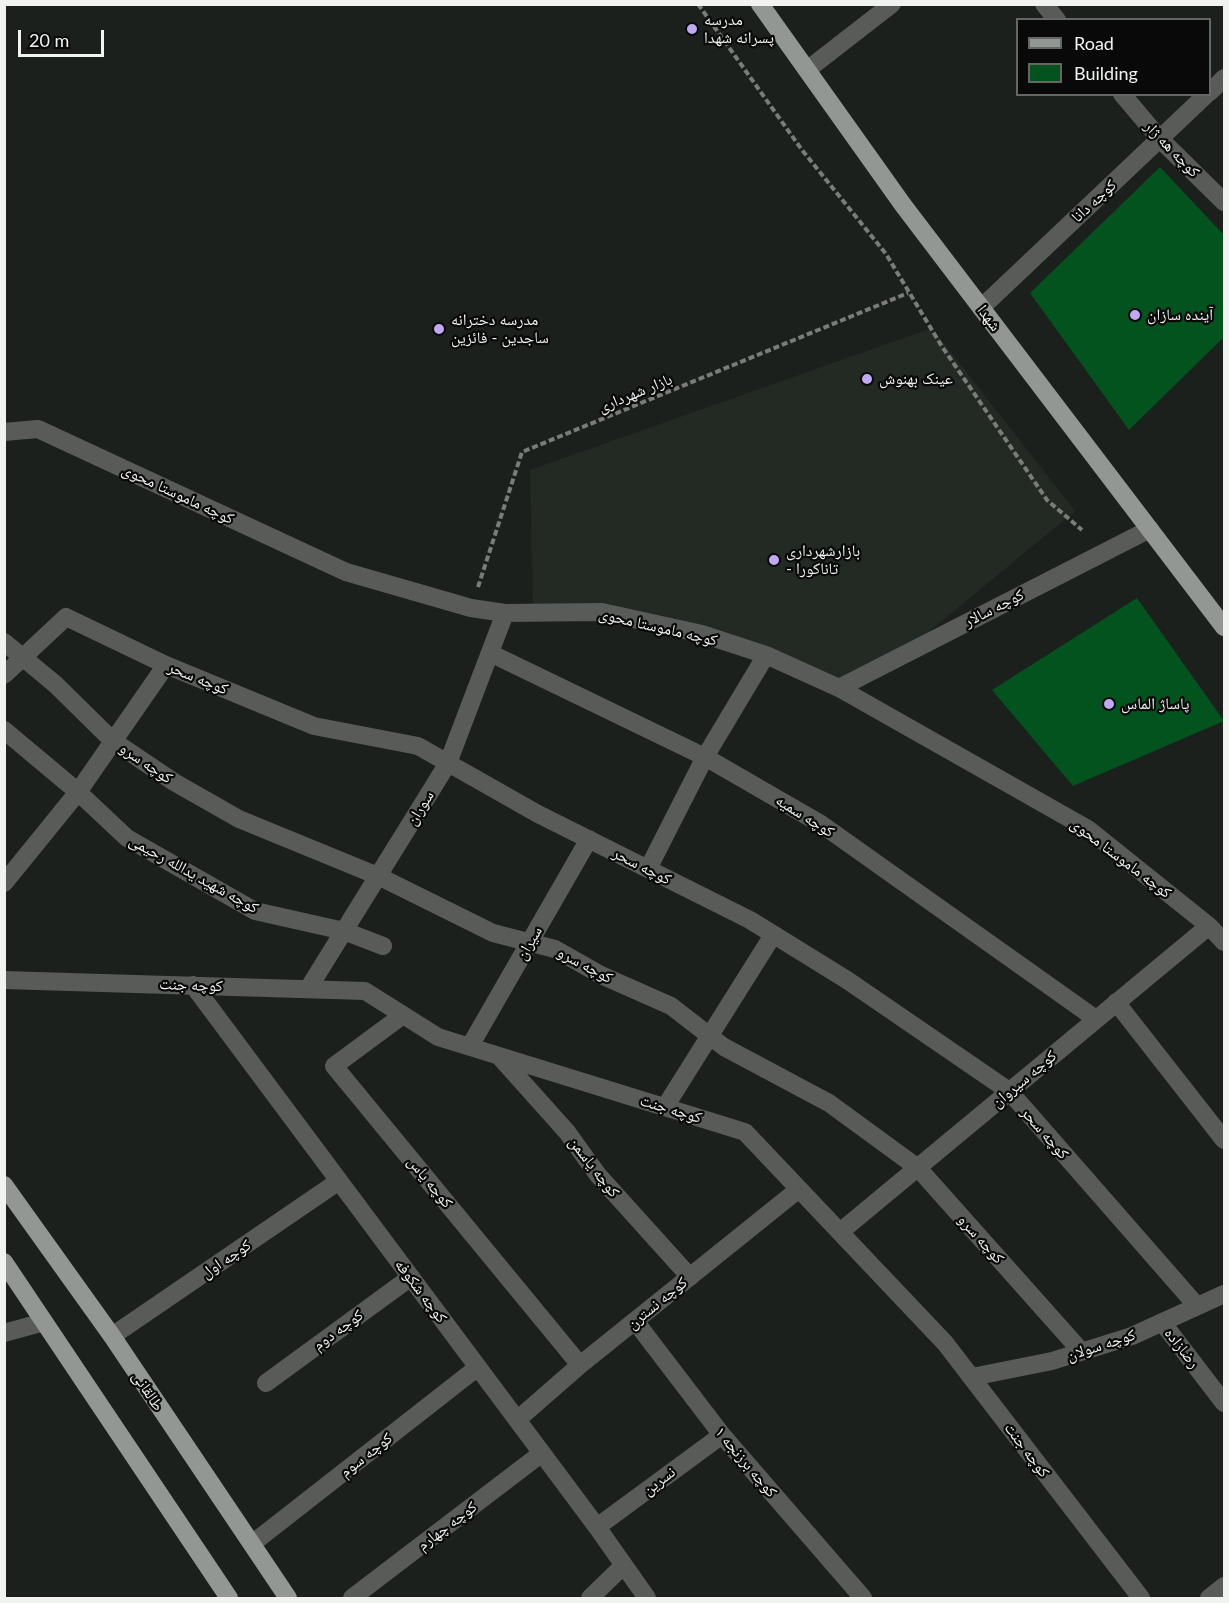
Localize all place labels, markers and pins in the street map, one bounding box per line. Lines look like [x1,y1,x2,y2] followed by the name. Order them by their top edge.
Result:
[704,10,774,48] place label: مدرسه پسرانه شهدا
[685,22,699,36] marker: مدرسه پسرانه شهدا
[1147,305,1213,325] place label: آینده سازان
[1128,308,1142,322] marker: آینده سازان
[451,310,549,348] place label: مدرسه دخترانه ساجدین - فائزین
[432,322,446,336] marker: مدرسه دخترانه ساجدین - فائزین
[879,369,953,389] place label: عینک بهنوش
[860,372,874,386] marker: عینک بهنوش
[786,541,860,579] place label: بازارشهرداری - تاناکورا
[767,553,781,567] marker: بازارشهرداری - تاناکورا
[1121,694,1189,714] place label: پاساژ الماس
[1102,697,1116,711] marker: پاساژ الماس

